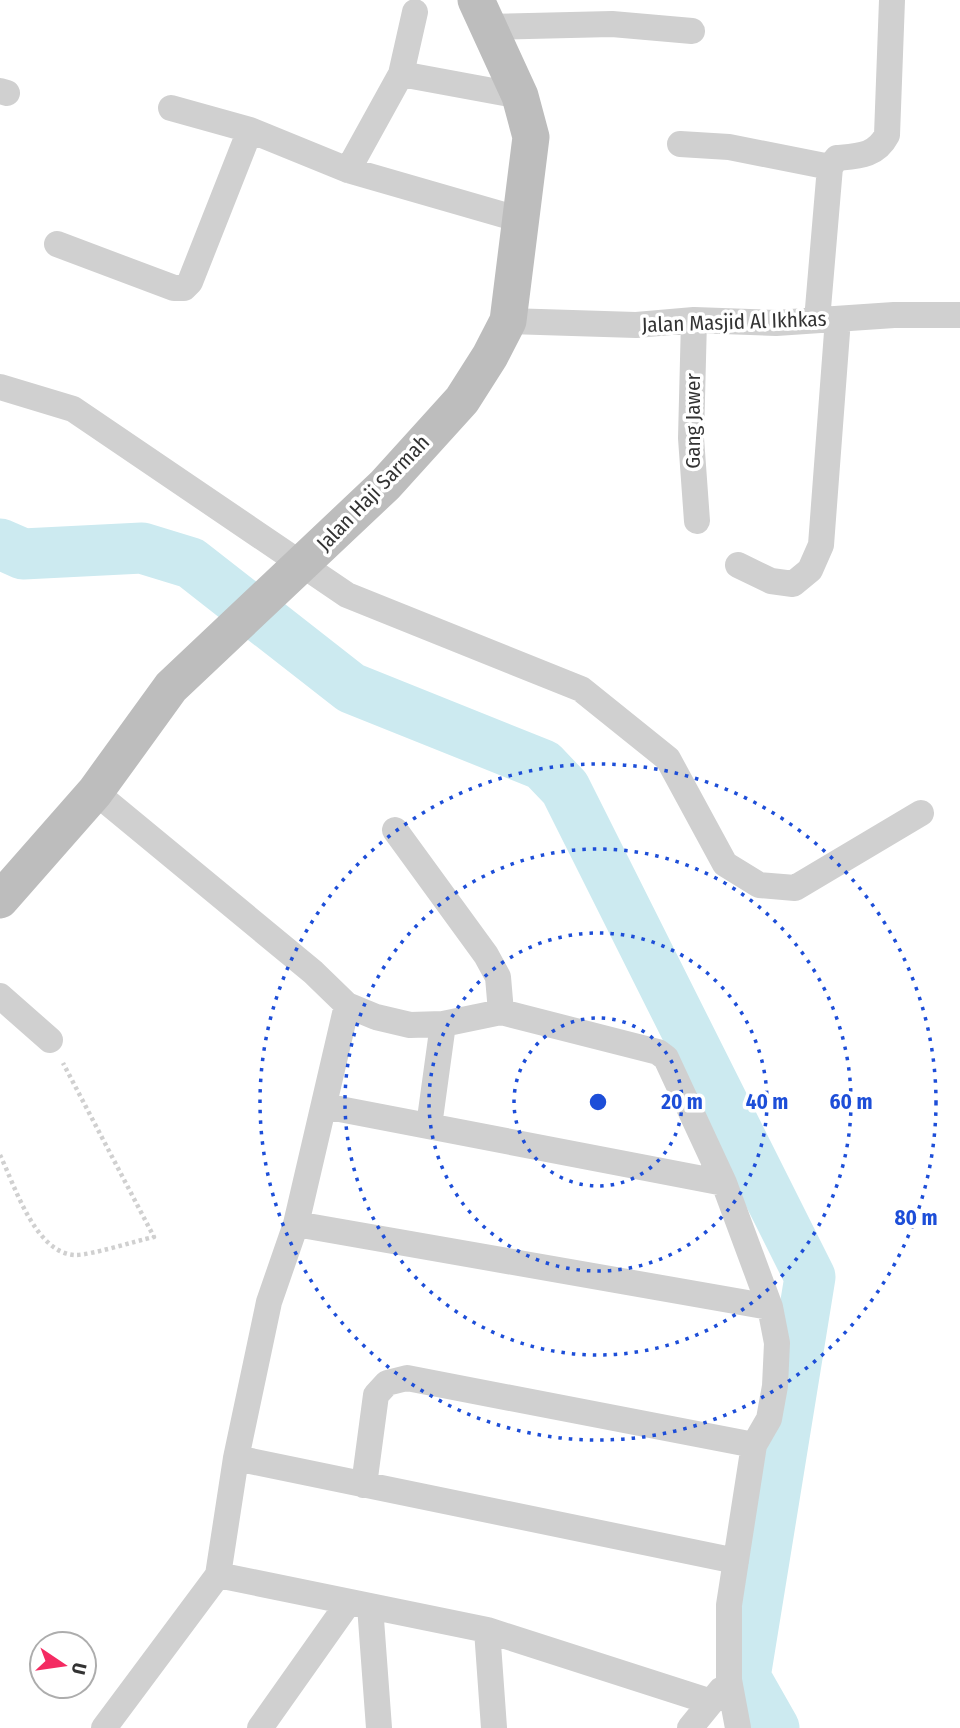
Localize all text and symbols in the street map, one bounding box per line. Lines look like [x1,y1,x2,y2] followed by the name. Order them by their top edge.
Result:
[641,306,827,338] street label: Jalan Masjid Al Ikhkas
[680,373,706,469] street label: Gang Jawer
[311,430,435,556] street label: Jalan Haji Sarmah
[660,1089,703,1115] text: 20 m
[746,1089,788,1115] text: 40 m
[830,1089,872,1115] text: 60 m
[586,1090,610,1114] centre of rings
[895,1205,937,1231] text: 80 m
[28,1630,98,1700] north arrow
[67,1661,92,1677] text: U

